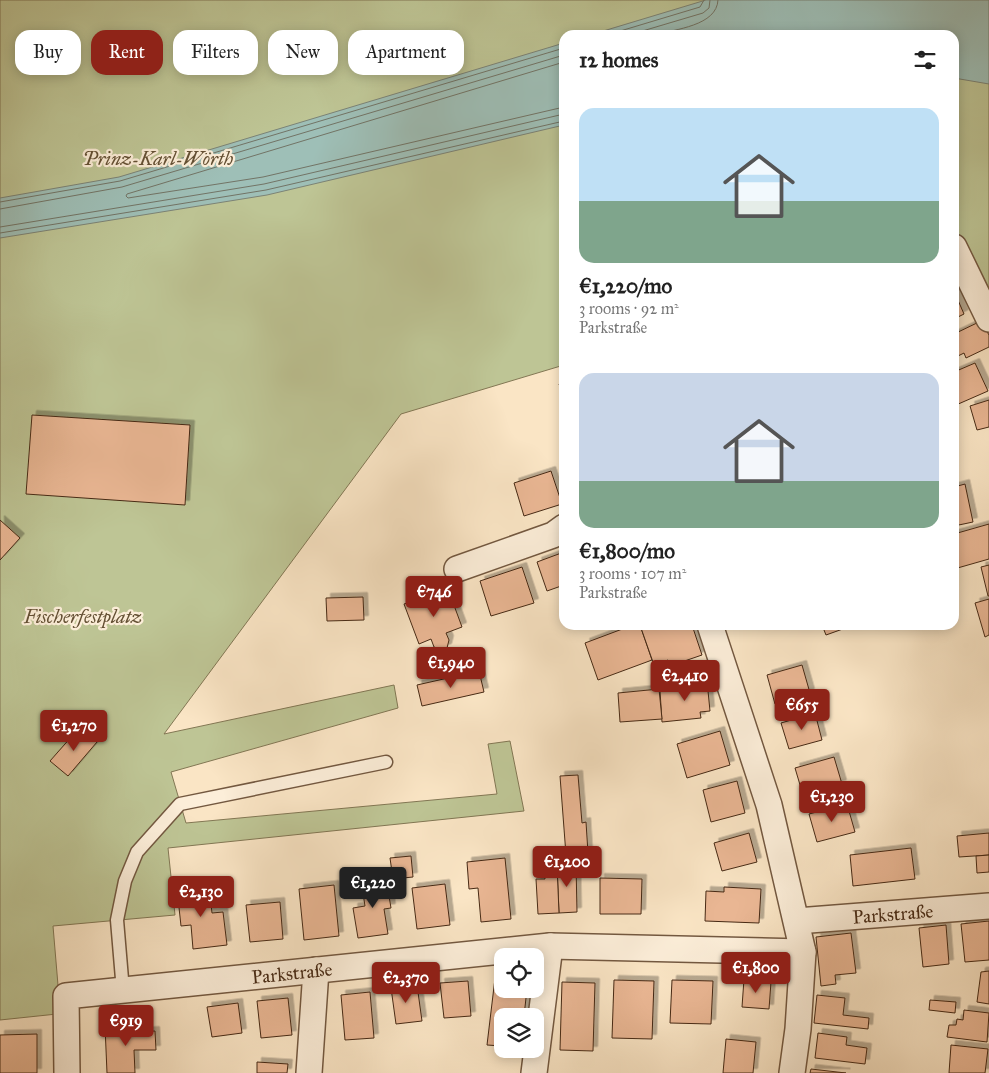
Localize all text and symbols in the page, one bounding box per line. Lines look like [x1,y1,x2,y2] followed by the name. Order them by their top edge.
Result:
[15,30,81,75] chip: Buy
[91,30,163,75] chip: Rent
[173,30,258,75] chip: Filters
[268,30,338,75] chip: New
[348,30,464,75] chip: Apartment
[911,46,939,74] icon: filters
[579,47,658,73] text: 12 homes
[714,141,804,231] icon: home
[83,147,233,170] park label: Prinz-Karl-Wörth
[579,273,672,299] text: €1,220/mo
[579,299,679,318] text: 3 rooms · 92 m²
[579,318,647,337] text: Parkstraße
[714,406,804,496] icon: home
[579,538,675,564] text: €1,800/mo
[579,564,686,583] text: 3 rooms · 107 m²
[404,576,464,618] pin: €746
[417,582,451,601] text: €746
[579,583,647,602] text: Parkstraße
[23,605,142,629] park label: Fischerfestplatz
[410,646,492,689] pin: €1,940
[428,653,474,672] text: €1,940
[644,660,726,702] pin: €2,410
[662,666,708,685] text: €2,410
[772,688,832,731] pin: €655
[786,695,818,714] text: €655
[33,710,115,752] pin: €1,270
[51,716,97,735] text: €1,270
[791,780,873,823] pin: €1,230
[810,787,854,806] text: €1,230
[526,846,608,888] pin: €1,200
[544,852,590,871] text: €1,200
[332,866,414,909] pin: €1,220
[350,873,396,892] text: €1,220
[160,876,242,918] pin: €2,130
[179,882,223,901] text: €2,130
[851,899,934,929] street label: Parkstraße
[494,948,544,1058] map controls
[494,948,544,998] button: locate
[715,952,797,994] pin: €1,800
[250,958,333,989] street label: Parkstraße
[732,958,780,977] text: €1,800
[365,962,447,1004] pin: €2,370
[383,968,429,987] text: €2,370
[96,1004,156,1047] pin: €919
[494,1008,544,1058] button: layers
[110,1011,142,1030] text: €919

